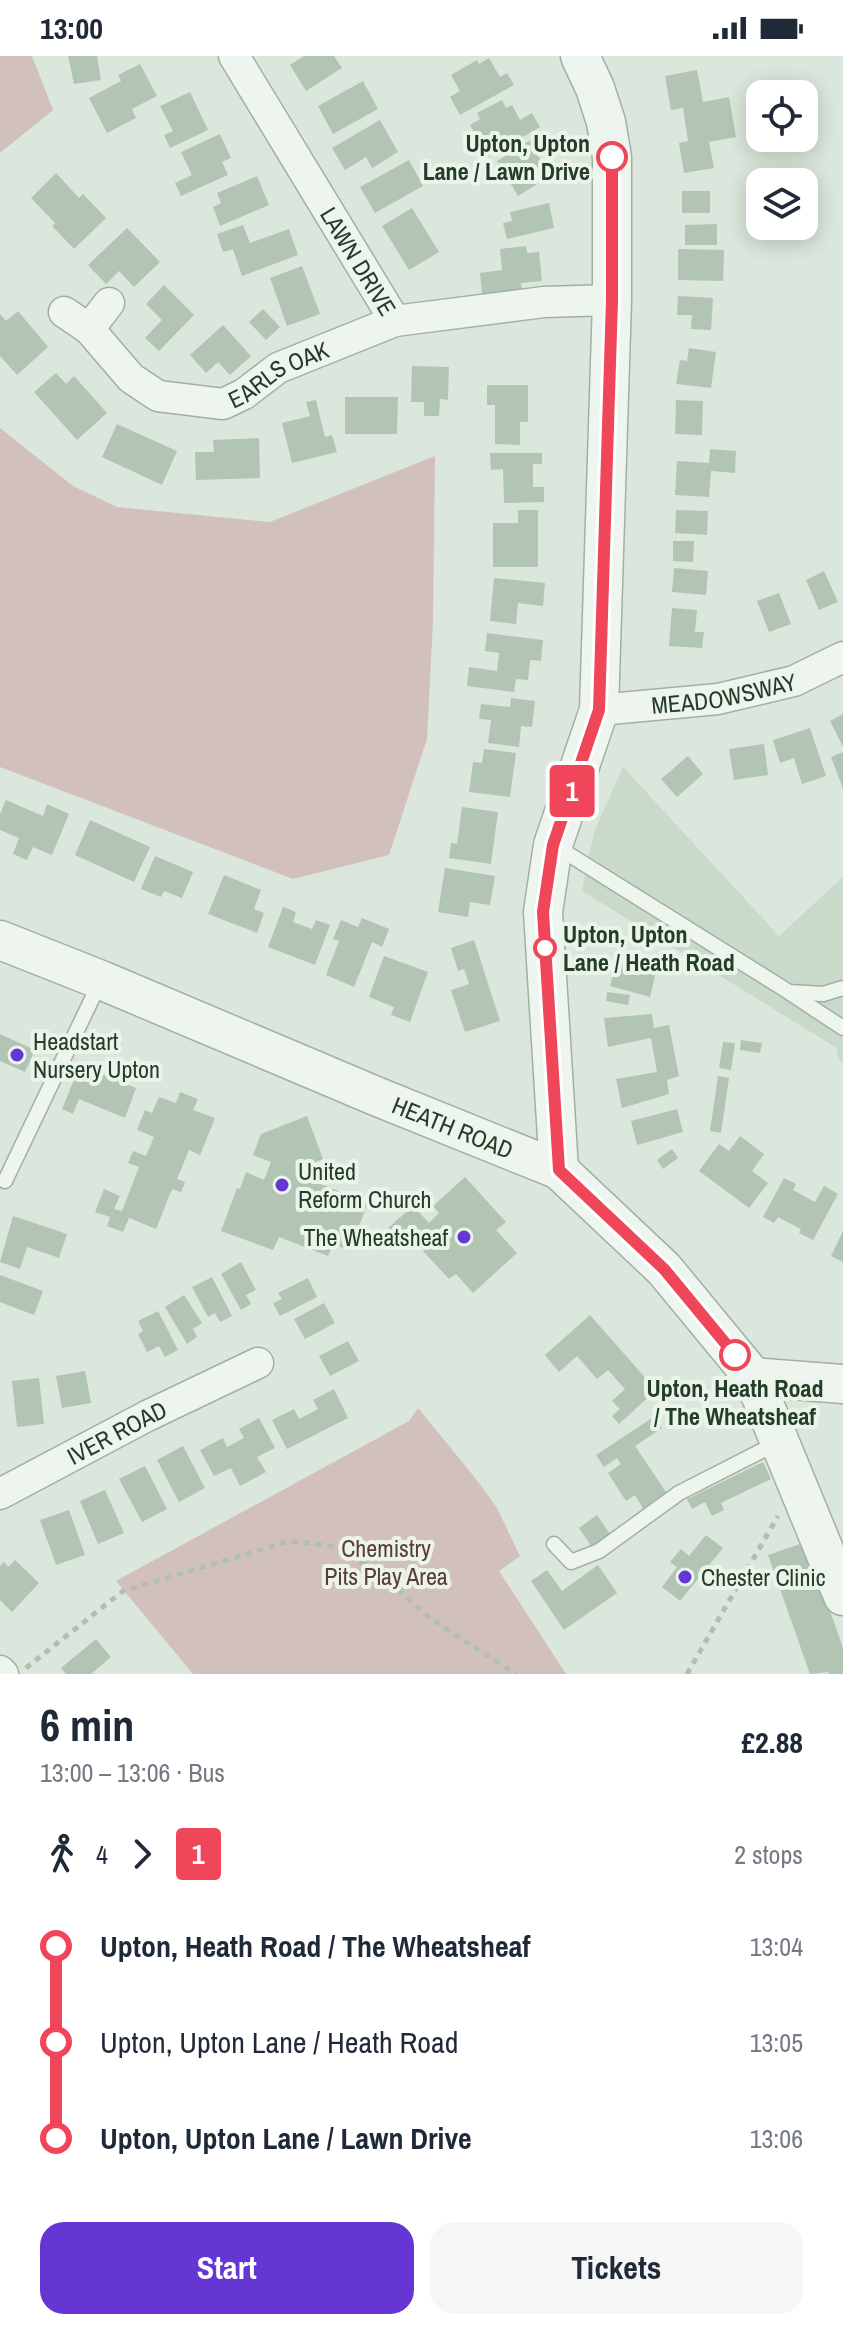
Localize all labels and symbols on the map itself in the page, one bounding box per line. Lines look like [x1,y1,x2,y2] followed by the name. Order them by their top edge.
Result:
[423,127,590,187] place label: Upton, Upton Lane / Lawn Drive
[597,142,627,172] marker: Upton, Upton Lane / Lawn Drive
[313,201,404,321] street label: LAWN DRIVE
[223,333,333,415] street label: EARLS OAK
[650,665,799,721] street label: MEADOWSWAY
[546,765,598,817] line badge: 1
[563,918,735,978] place label: Upton, Upton Lane / Heath Road
[534,937,556,959] marker: Upton, Upton Lane / Heath Road
[33,1025,160,1085] place label: Headstart Nursery Upton
[8,1046,26,1064] marker: Headstart Nursery Upton
[388,1088,518,1166] street label: HEATH ROAD
[298,1155,431,1215] place label: United Reform Church
[273,1176,291,1194] marker: United Reform Church
[304,1221,449,1253] place label: The Wheatsheaf
[455,1228,473,1246] marker: The Wheatsheaf
[720,1340,750,1370] marker: Upton, Heath Road / The Wheatsheaf
[646,1372,824,1432] place label: Upton, Heath Road / The Wheatsheaf
[61,1393,172,1472] street label: IVER ROAD
[324,1532,448,1592] park label: Chemistry Pits Play Area
[701,1561,826,1593] place label: Chester Clinic
[676,1568,694,1586] marker: Chester Clinic

